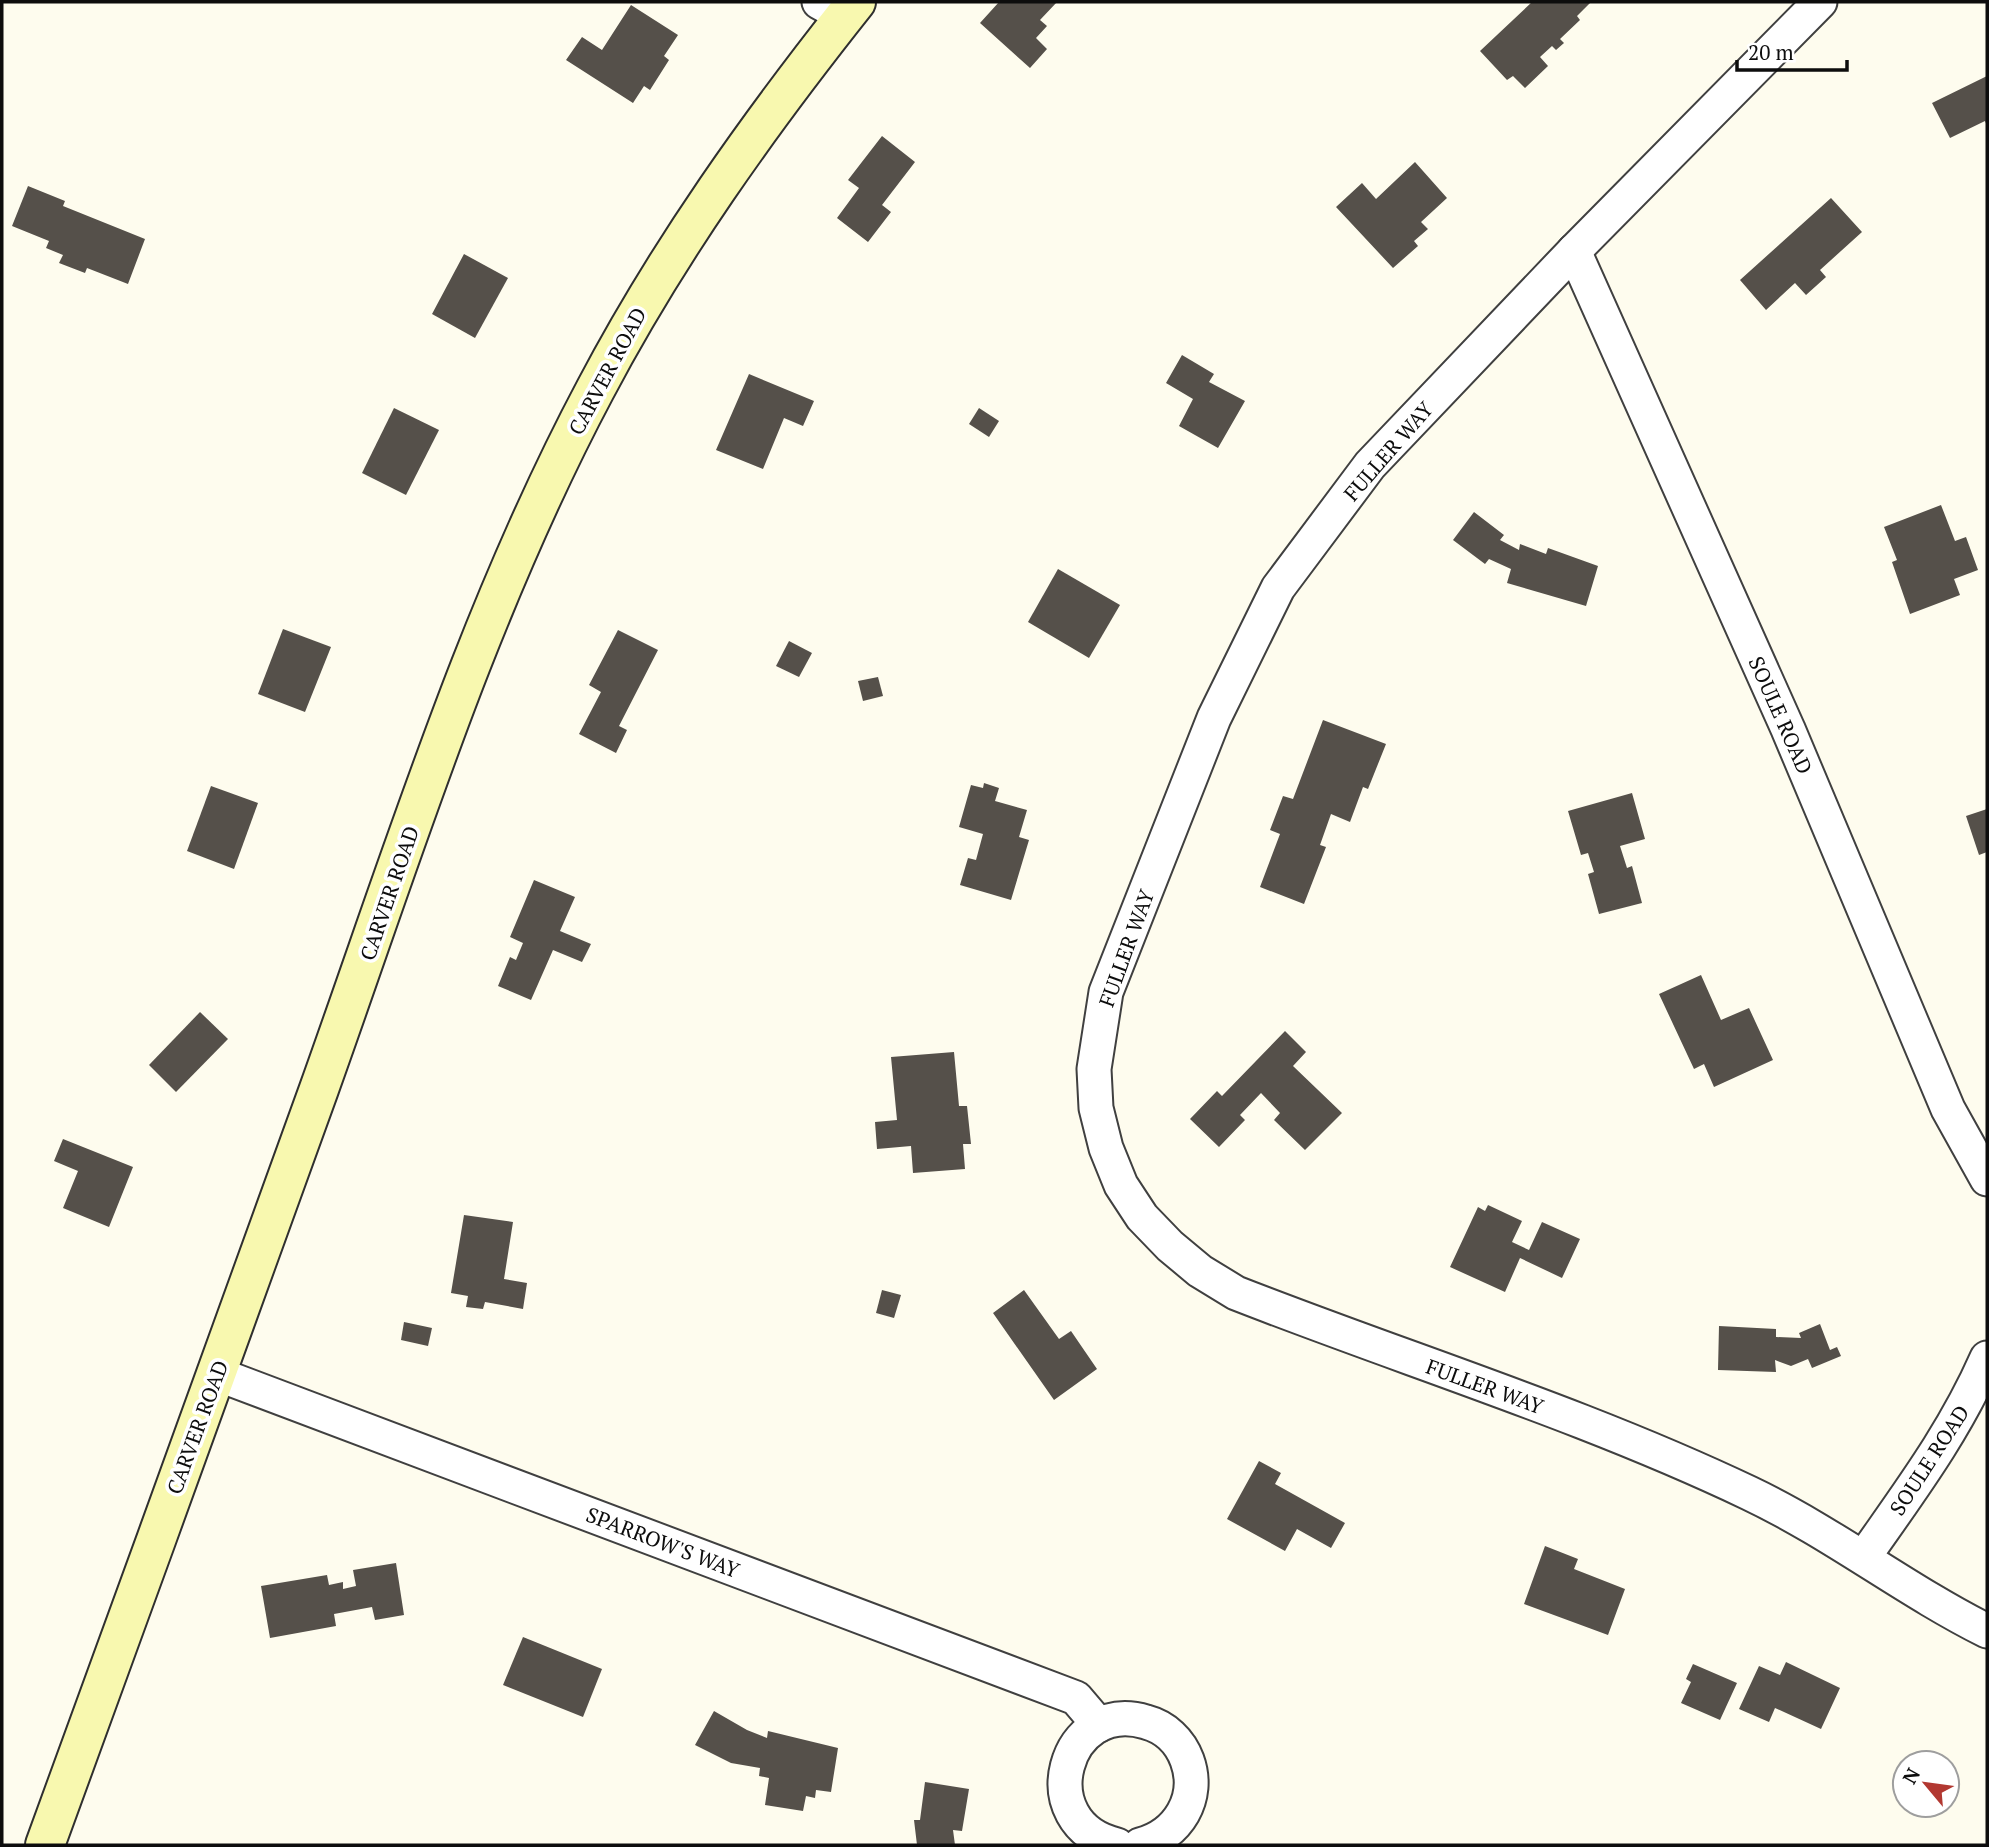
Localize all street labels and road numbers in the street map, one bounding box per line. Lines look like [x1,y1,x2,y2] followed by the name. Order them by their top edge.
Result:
[562,302,652,440] street label: CARVER ROAD
[1337,395,1439,507] street label: FULLER WAY
[1743,652,1819,778] street label: SOULE ROAD
[353,822,425,964] street label: CARVER ROAD
[1092,885,1160,1011] street label: FULLER WAY
[1422,1352,1548,1420] street label: FULLER WAY
[160,1356,234,1498] street label: CARVER ROAD
[1883,1399,1975,1521] street label: SOULE ROAD
[582,1500,744,1584] street label: SPARROW'S WAY

